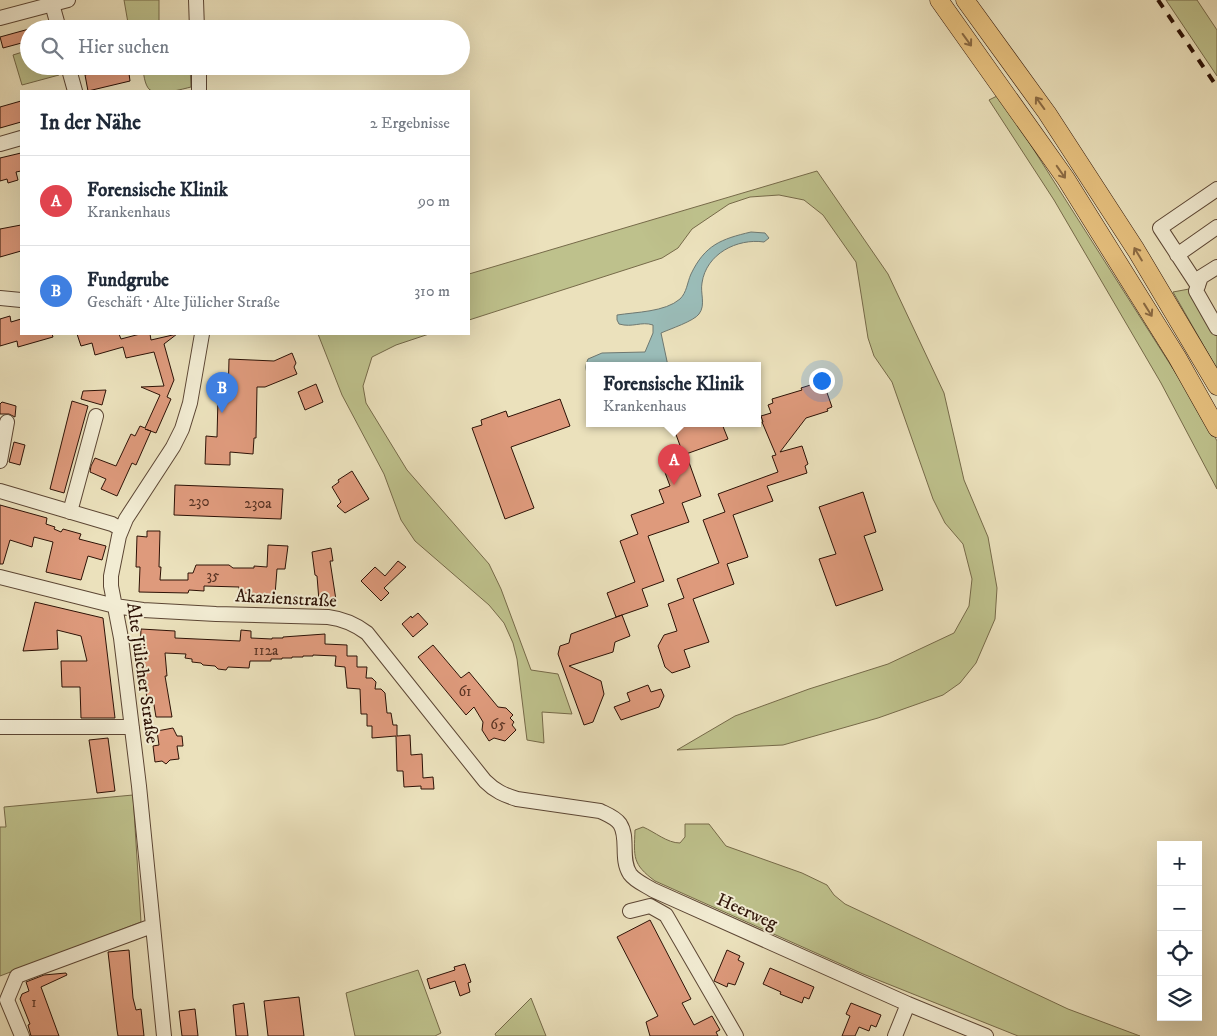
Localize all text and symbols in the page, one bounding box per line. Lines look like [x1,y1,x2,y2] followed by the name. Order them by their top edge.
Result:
[20,20,470,75] search box
[962,33,972,47] one-way arrow
[38,34,66,62] icon: search
[78,36,169,59] text: Hier suchen
[1035,96,1045,110] one-way arrow
[40,110,141,136] text: In der Nähe
[370,113,450,133] text: 2 Ergebnisse
[1056,165,1066,179] one-way arrow
[87,179,228,202] text: Forensische Klinik
[51,191,61,211] text: A
[418,191,450,211] text: 90 m
[87,202,170,222] text: Krankenhaus
[1133,247,1143,261] one-way arrow
[87,269,169,292] text: Fundgrube
[51,281,61,301] text: B
[414,281,450,301] text: 310 m
[87,292,280,312] text: Geschäft · Alte Jülicher Straße
[1143,302,1153,316] one-way arrow
[586,362,761,427] popup
[809,368,835,394] your location
[206,372,238,413] pin: B
[603,373,744,396] text: Forensische Klinik
[603,396,686,416] text: Krankenhaus
[658,444,690,485] pin: A
[188,492,210,511] house number: 230
[244,494,272,513] house number: 230a
[206,566,220,585] house number: 35
[235,585,337,613] street label: Akazienstraße
[121,601,163,745] street label: Alte Jülicher Straße
[254,641,279,660] house number: 112a
[458,682,472,701] house number: 61
[490,715,506,734] house number: 65
[1157,841,1202,1021] map controls
[1157,841,1202,886] button: +
[1157,886,1202,931] button: −
[713,889,781,935] street label: Heerweg
[1157,931,1202,976] button: locate
[1157,976,1202,1021] button: layers
[31,993,37,1012] house number: 1

